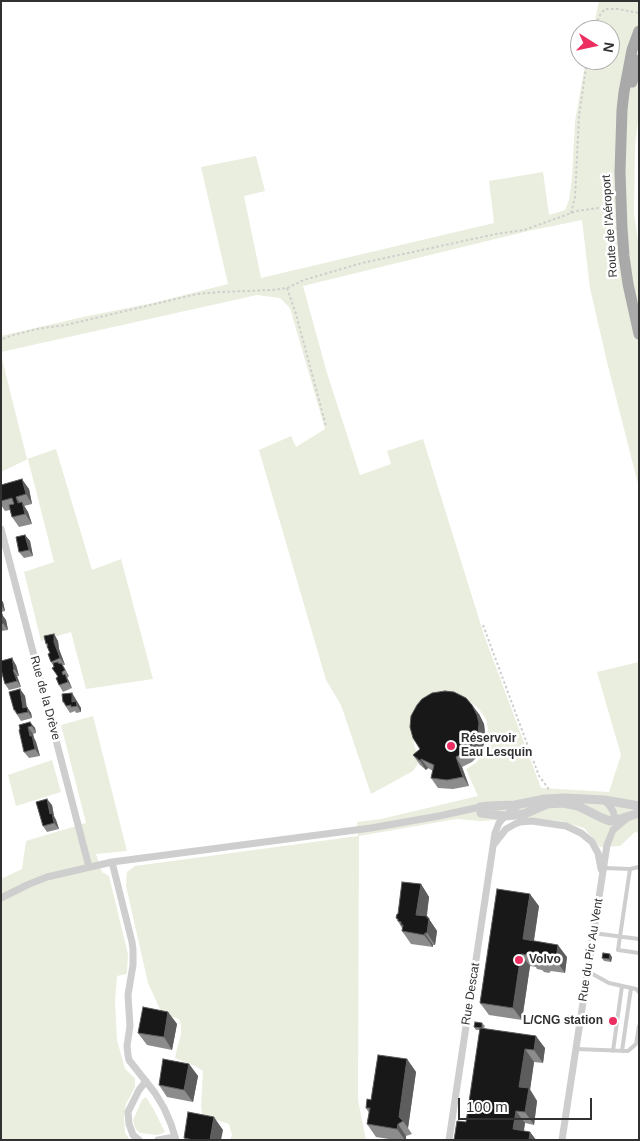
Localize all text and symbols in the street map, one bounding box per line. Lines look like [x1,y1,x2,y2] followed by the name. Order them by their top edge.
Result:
[570,20,620,70] north arrow
[600,41,618,54] text: N
[599,174,621,278] street label: Route de l'Aéroport
[27,654,63,742] street label: Rue de la Drève
[461,732,532,760] place label: Réservoir Eau Lesquin
[445,740,457,752] marker: Réservoir Eau Lesquin
[576,897,606,1003] street label: Rue du Pic Au Vent
[529,953,561,967] place label: Volvo
[513,954,525,966] marker: Volvo
[459,962,483,1026] street label: Rue Descat
[523,1014,603,1028] place label: L/CNG station
[607,1015,619,1027] marker: L/CNG station
[460,1088,594,1120] scale bar
[466,1098,508,1115] text: 100 m

